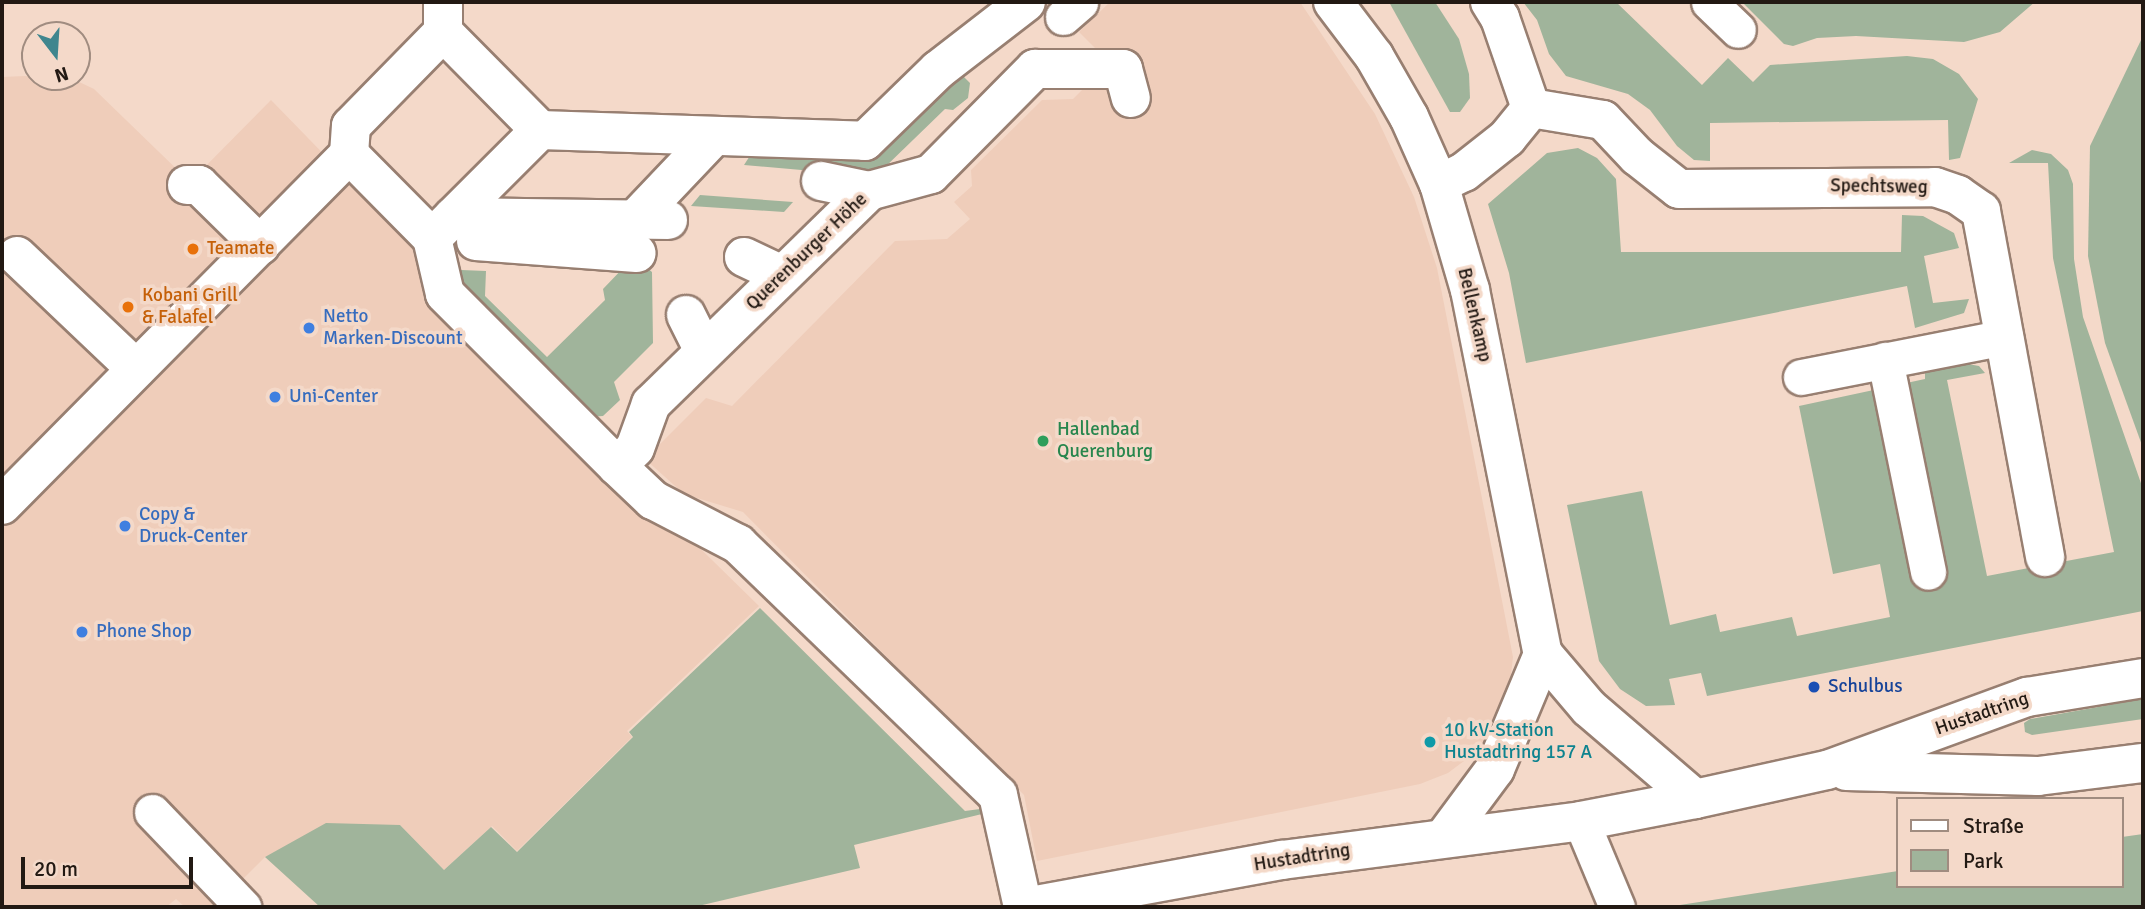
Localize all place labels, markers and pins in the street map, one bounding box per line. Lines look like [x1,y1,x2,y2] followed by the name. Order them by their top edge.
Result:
[207,238,274,260] place label: Teamate
[185,241,201,257] marker: Teamate
[142,285,238,329] place label: Kobani Grill & Falafel
[120,299,136,315] marker: Kobani Grill & Falafel
[323,306,463,350] place label: Netto Marken-Discount
[301,320,317,336] marker: Netto Marken-Discount
[289,386,378,408] place label: Uni-Center
[267,389,283,405] marker: Uni-Center
[1057,419,1153,463] place label: Hallenbad Querenburg
[1035,433,1051,449] marker: Hallenbad Querenburg
[139,504,248,548] place label: Copy & Druck-Center
[117,518,133,534] marker: Copy & Druck-Center
[96,621,192,643] place label: Phone Shop
[74,624,90,640] marker: Phone Shop
[1828,676,1903,698] place label: Schulbus
[1806,679,1822,695] marker: Schulbus
[1444,720,1592,764] place label: 10 kV-Station Hustadtring 157 A
[1422,734,1438,750] marker: 10 kV-Station Hustadtring 157 A

